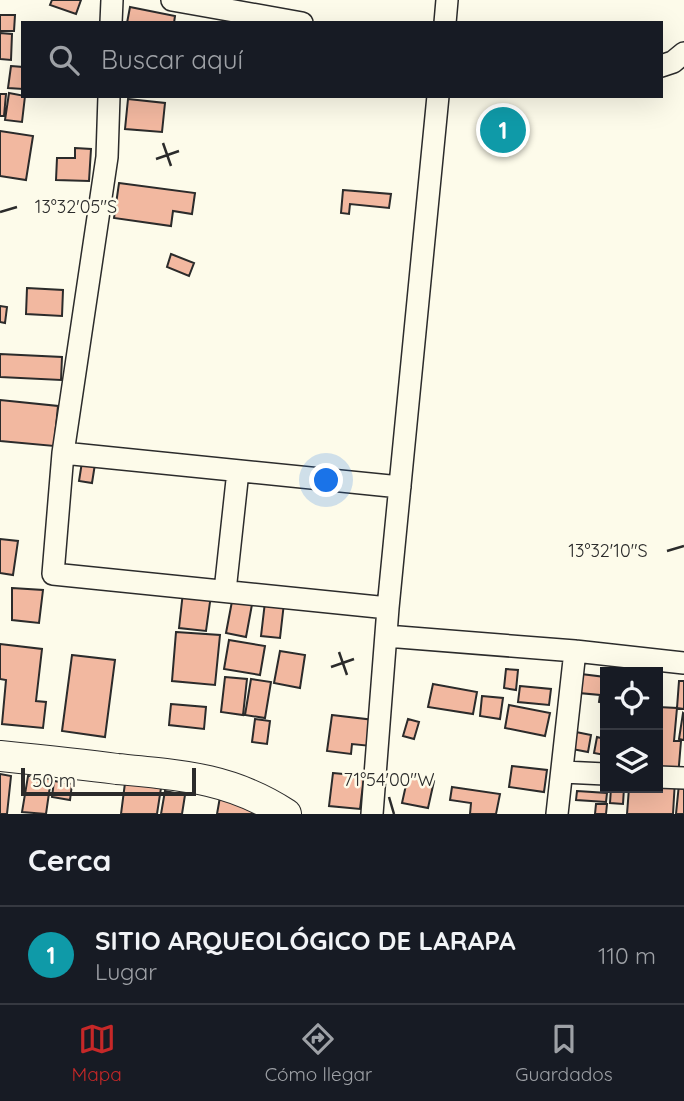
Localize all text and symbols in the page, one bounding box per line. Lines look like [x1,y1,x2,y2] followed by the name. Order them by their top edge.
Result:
[21,21,663,98] search box
[45,41,83,79] icon: search
[101,43,243,76] text: Buscar aquí
[480,104,526,156] pin: 1
[35,195,117,218] text: 13°32'05"S
[309,463,343,497] your location
[568,539,648,562] text: 13°32'10"S
[600,667,663,793] map controls
[600,667,663,730] button: locate
[600,730,663,793] button: layers
[21,765,196,797] scale bar
[32,768,76,792] text: 50 m
[343,768,435,791] text: 71°54'00"W
[28,841,111,879] text: Cerca
[95,924,516,957] text: SITIO ARQUEOLÓGICO DE LARAPA
[47,941,55,970] text: 1
[598,941,656,970] text: 110 m
[95,957,157,986] text: Lugar
[71,1020,122,1086] tab: Mapa
[265,1020,372,1086] tab: Cómo llegar
[515,1020,613,1086] tab: Guardados

